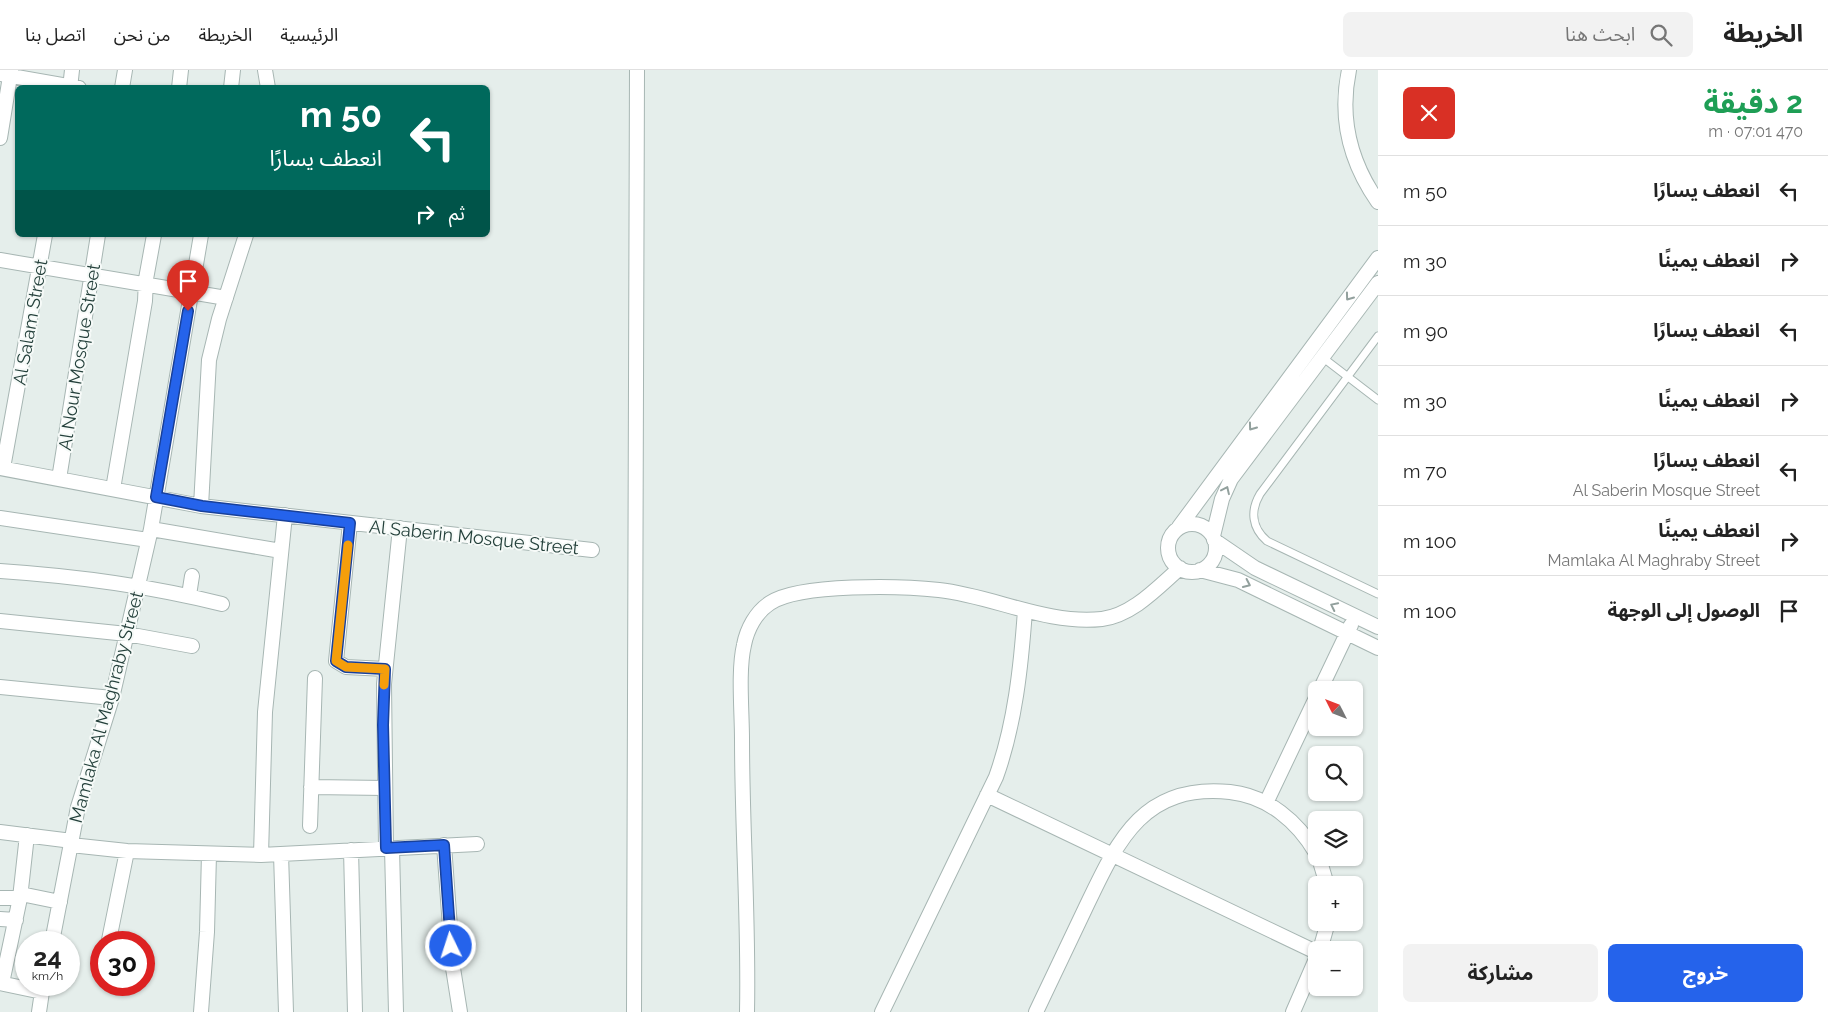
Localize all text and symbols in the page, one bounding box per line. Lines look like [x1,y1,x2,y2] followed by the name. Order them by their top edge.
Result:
[1343,12,1693,57] search box
[1723,19,1803,48] text: الخريطة
[1647,21,1675,49] icon: search
[1565,23,1635,45] text: ابحث هنا
[25,24,86,45] text: اتصل بنا
[114,24,170,45] text: من نحن
[198,24,252,45] text: الخريطة
[280,24,338,45] text: الرئيسية
[1703,85,1803,120] text: 2 دقيقة
[1403,87,1455,139] button: close
[300,94,382,135] text: 50 m
[400,105,465,170] icon: left
[1708,122,1803,141] text: 470 m · 07:01
[270,145,382,171] text: انعطف يسارًا
[1775,177,1803,205] icon: left
[1653,179,1760,201] text: انعطف يسارًا
[1403,180,1447,202] text: 50 m
[411,200,439,228] icon: right
[449,202,465,224] text: ثم
[1775,247,1803,275] icon: right
[1658,249,1760,271] text: انعطف يمينًا
[1403,250,1447,272] text: 30 m
[9,257,51,387] street label: Al Salam Street
[167,260,209,311] pin
[54,262,104,452] street label: Al Nour Mosque Street
[174,267,202,295] icon: arrive
[1346,291,1355,301] one-way arrow
[1775,317,1803,345] icon: left
[1653,319,1760,341] text: انعطف يسارًا
[1403,320,1448,342] text: 90 m
[1775,387,1803,415] icon: right
[1658,389,1760,411] text: انعطف يمينًا
[1403,390,1447,412] text: 30 m
[1250,421,1258,430] one-way arrow
[1653,449,1760,471] text: انعطف يسارًا
[1775,457,1803,485] icon: left
[1403,460,1447,482] text: 70 m
[1573,481,1760,500] text: Al Saberin Mosque Street
[1219,486,1230,495] one-way arrow
[368,516,580,558] street label: Al Saberin Mosque Street
[1658,519,1760,541] text: انعطف يمينًا
[1775,527,1803,555] icon: right
[1403,530,1457,552] text: 100 m
[1548,551,1760,570] text: Mamlaka Al Maghraby Street
[1242,578,1251,588] one-way arrow
[65,589,147,825] street label: Mamlaka Al Maghraby Street
[1775,597,1803,625] icon: arrive
[1607,599,1760,621] text: الوصول إلى الوجهة
[1403,600,1457,622] text: 100 m
[1330,602,1339,612] one-way arrow
[1308,681,1362,736] north arrow
[1308,681,1363,996] map controls
[1308,746,1363,801] button: search
[1308,811,1363,866] button: layers
[1308,876,1363,931] button: +
[424,919,476,971] position arrow
[90,931,155,996] speed limit sign: 30
[1308,941,1363,996] button: −
[33,942,62,972] text: 24
[1403,944,1598,1002] button: مشاركة
[1608,944,1803,1002] button: خروج
[32,969,63,983] text: km/h

